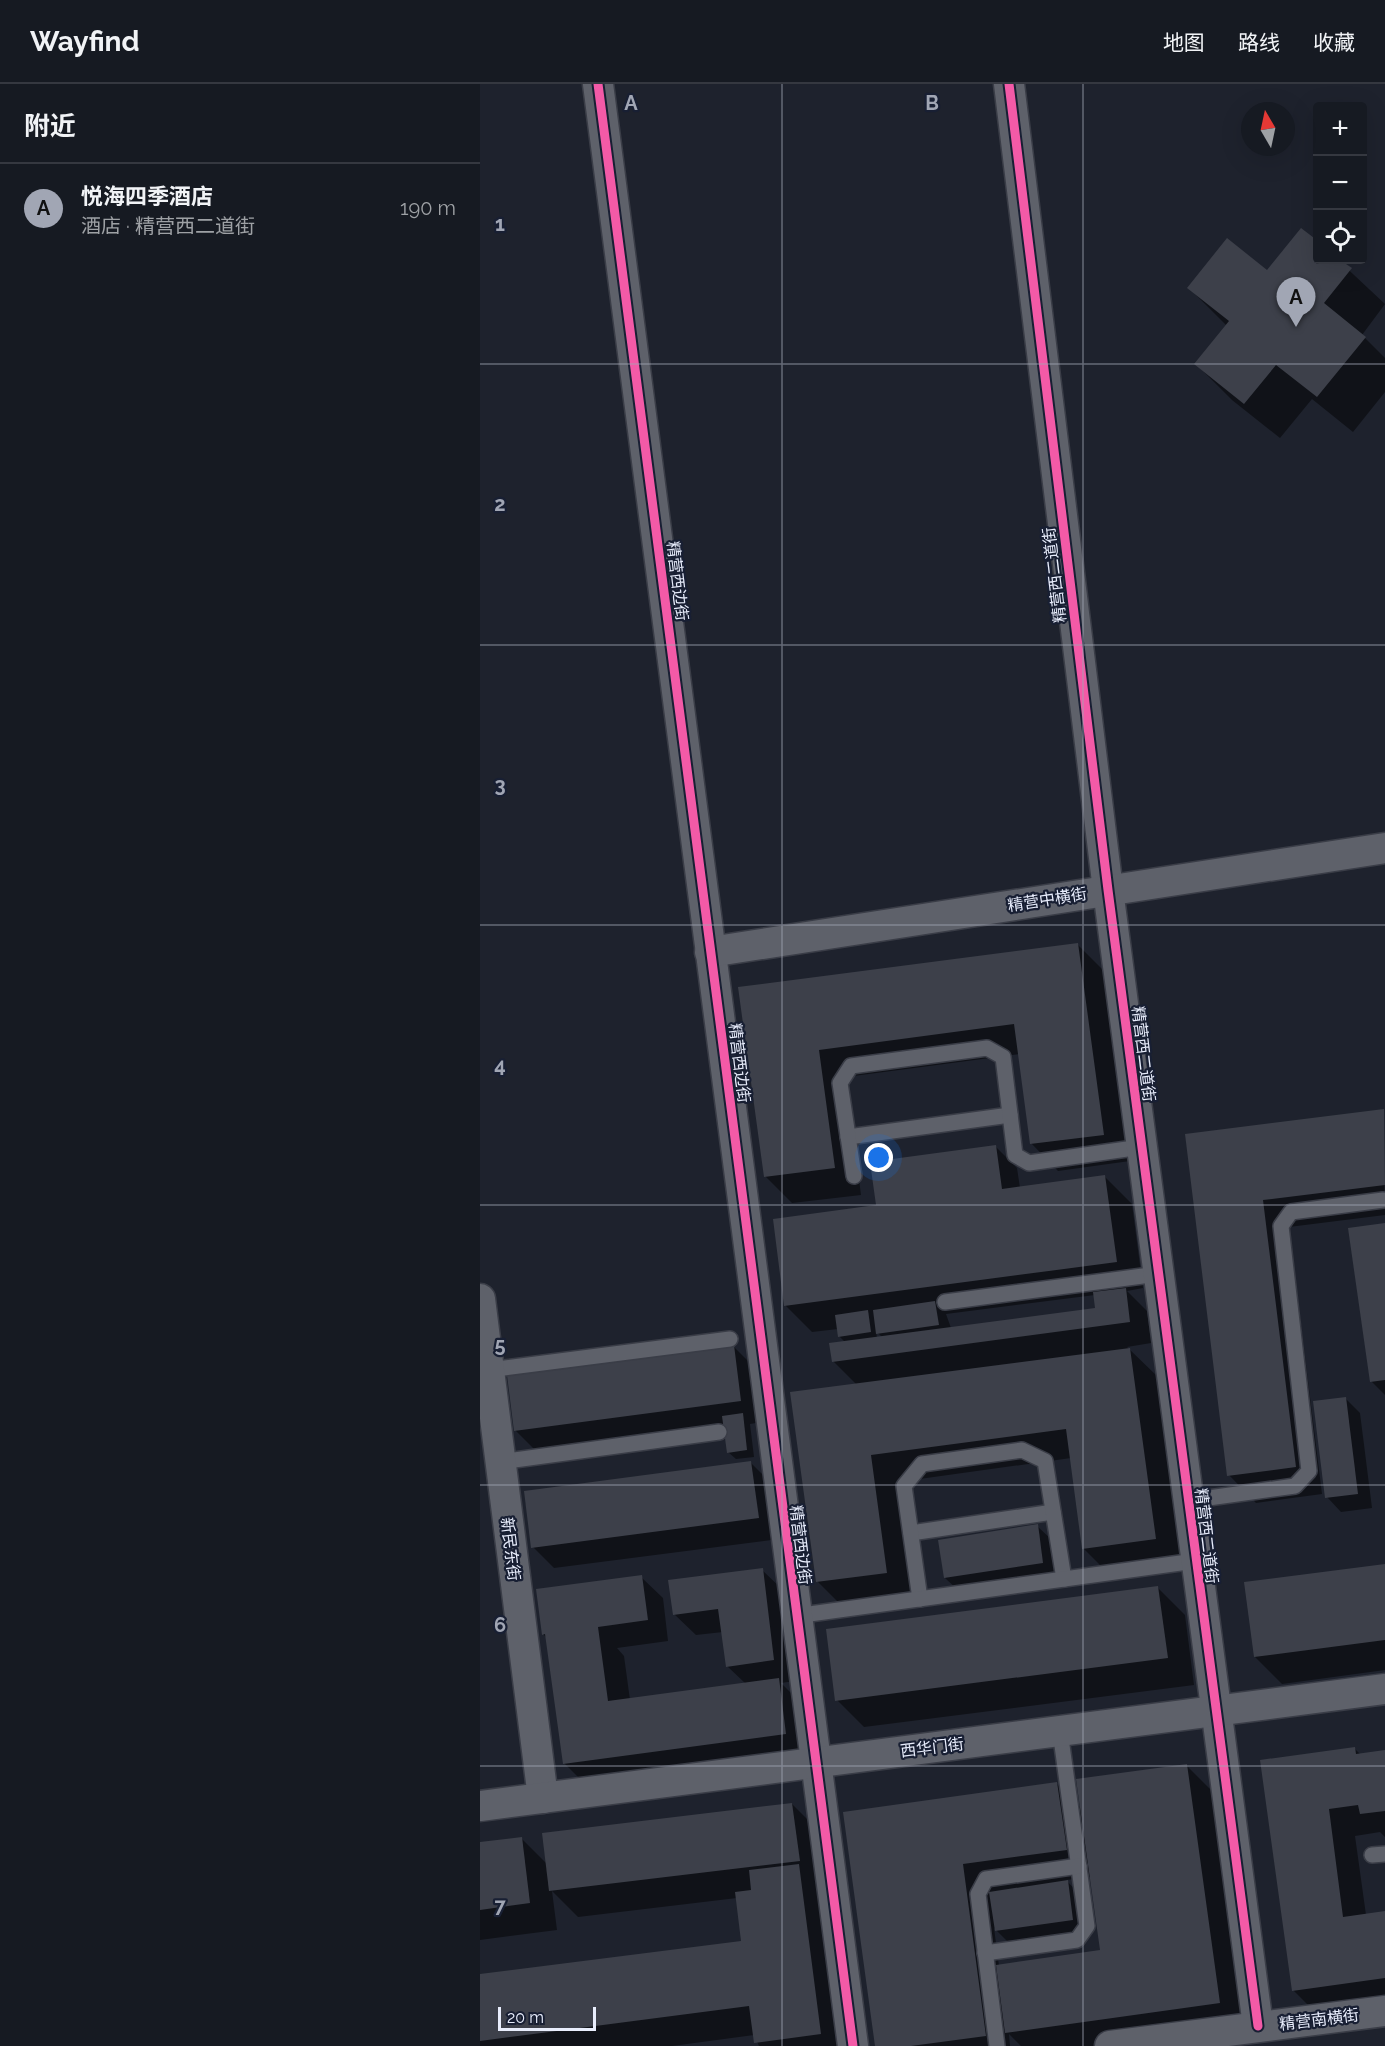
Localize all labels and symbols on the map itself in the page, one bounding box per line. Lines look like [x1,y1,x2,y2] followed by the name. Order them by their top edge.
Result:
[624,91,638,115] text: A
[925,91,939,115] text: B
[1241,102,1295,156] north arrow
[495,212,505,236] text: 1
[1276,278,1316,327] pin: A
[494,492,506,516] text: 2
[1039,526,1070,624] street label: 精营西二道街
[663,540,692,622] street label: 精营西边街
[494,773,506,797] text: 3
[1006,884,1088,915] street label: 精营中横街
[1128,1005,1159,1103] street label: 精营西二道街
[725,1022,754,1104] street label: 精营西边街
[494,1053,506,1077] text: 4
[864,1143,893,1172] your location
[494,1333,506,1357] text: 5
[1191,1487,1222,1585] street label: 精营西二道街
[786,1504,815,1586] street label: 精营西边街
[497,1516,524,1582] street label: 新民东街
[494,1613,506,1637] text: 6
[899,1734,965,1761] street label: 西华门街
[494,1894,506,1918] text: 7
[498,2004,596,2032] scale bar
[1278,2005,1360,2034] street label: 精营南横街

